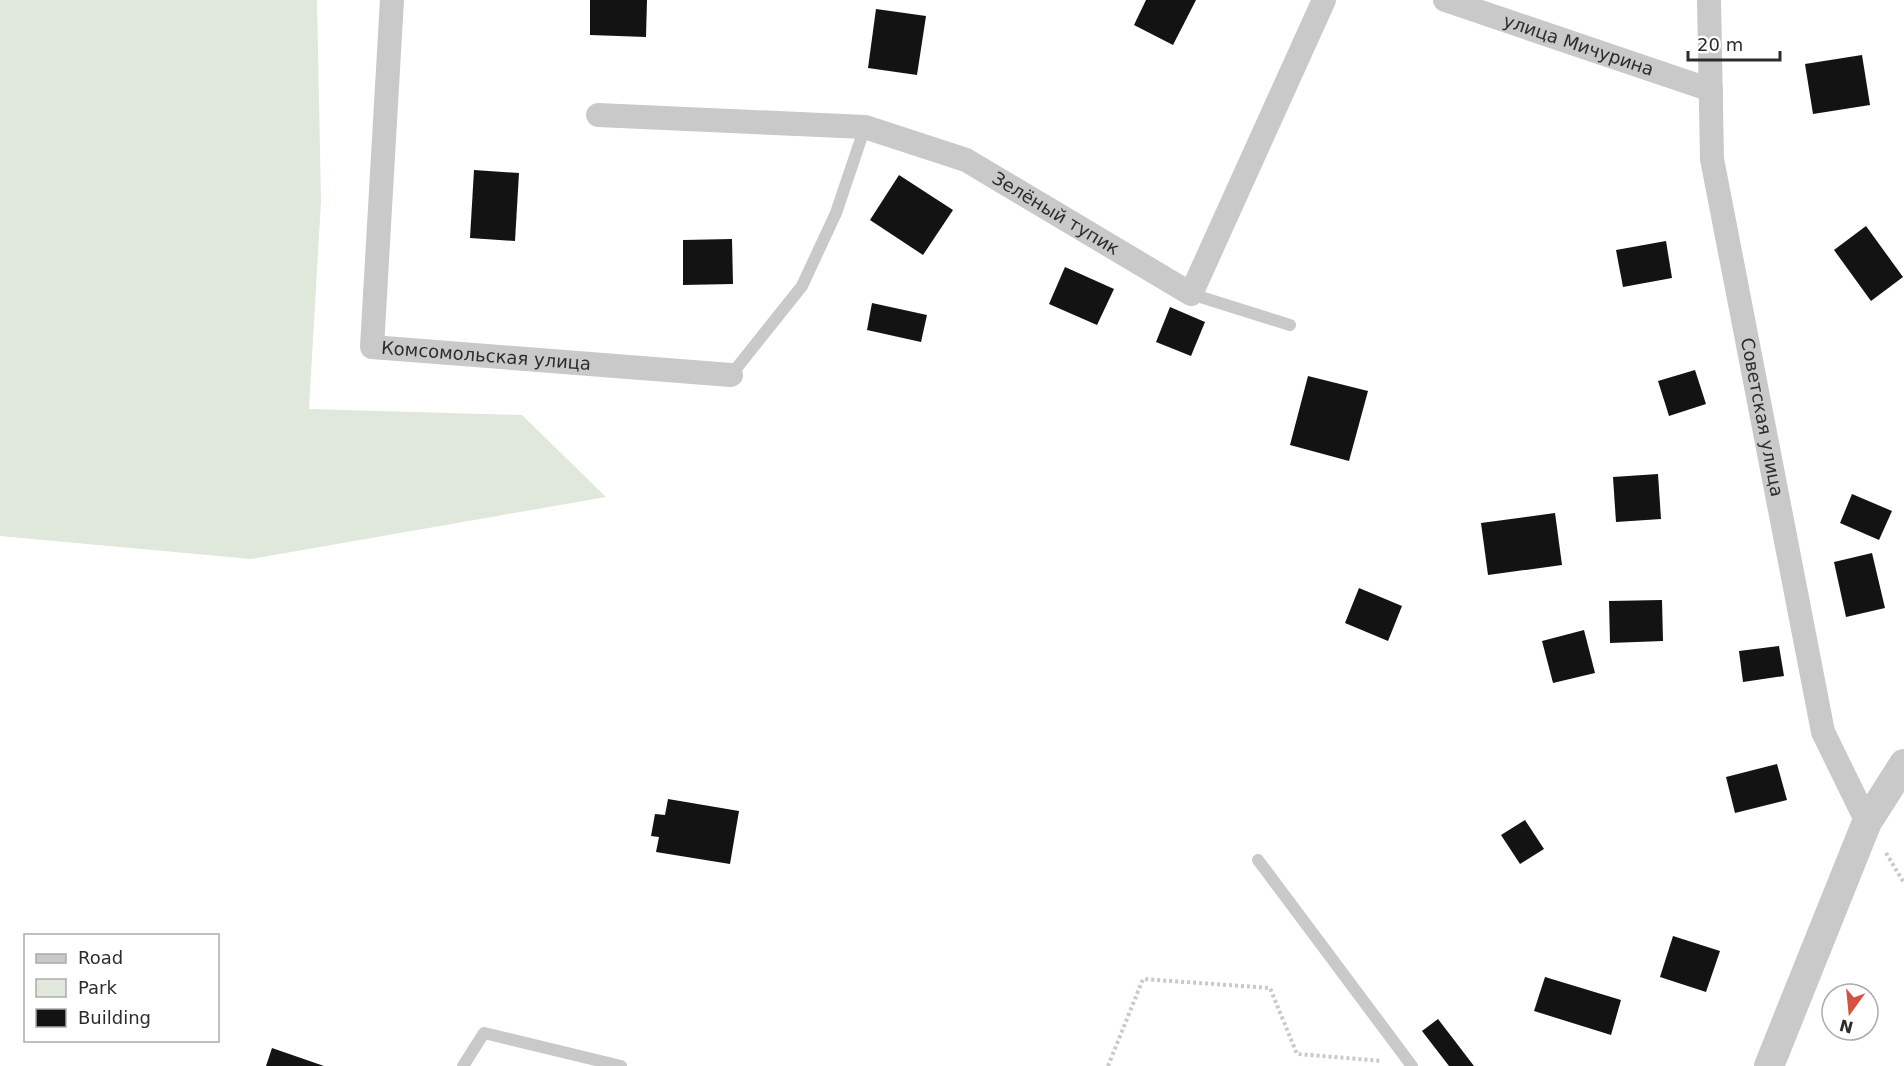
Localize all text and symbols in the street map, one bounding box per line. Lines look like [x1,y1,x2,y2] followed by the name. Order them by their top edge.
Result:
[1501,10,1657,80] street label: улица Мичурина
[1688,24,1780,62] scale bar
[1697,34,1743,55] text: 20 m
[989,167,1123,259] street label: Зелёный тупик
[1737,336,1788,498] street label: Советская улица
[380,337,592,374] street label: Комсомольская улица
[24,934,219,1042] legend
[78,947,123,968] text: Road
[78,977,117,998] text: Park
[1820,982,1880,1042] north arrow
[78,1007,151,1028] text: Building
[1837,1015,1855,1037] text: N

